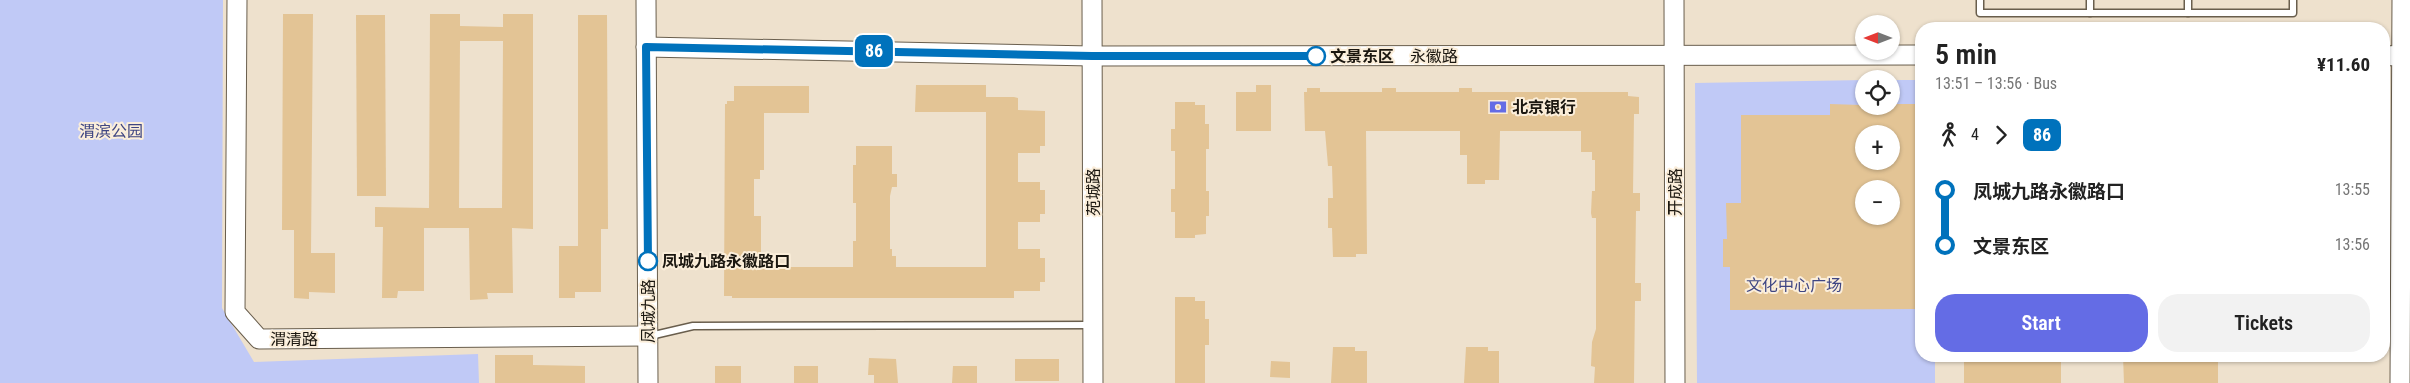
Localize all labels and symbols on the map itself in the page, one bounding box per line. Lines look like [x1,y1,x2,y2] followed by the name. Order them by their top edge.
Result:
[1855,15,1900,60] north arrow
[852,35,896,67] line badge: 86
[1306,46,1326,66] marker: 文景东区
[1330,47,1394,66] place label: 文景东区
[1410,47,1458,66] street label: 永徽路
[1488,97,1508,117] bank icon: 北京银行
[1512,98,1576,117] place label: 北京银行
[79,122,143,141] park label: 渭滨公园
[1084,168,1103,216] street label: 苑城路
[1666,168,1685,216] street label: 开成路
[638,251,658,271] marker: 凤城九路永徽路口
[662,252,790,271] place label: 凤城九路永徽路口
[1746,276,1842,295] park label: 文化中心广场
[639,279,658,343] street label: 凤城九路
[270,330,318,349] street label: 渭清路

